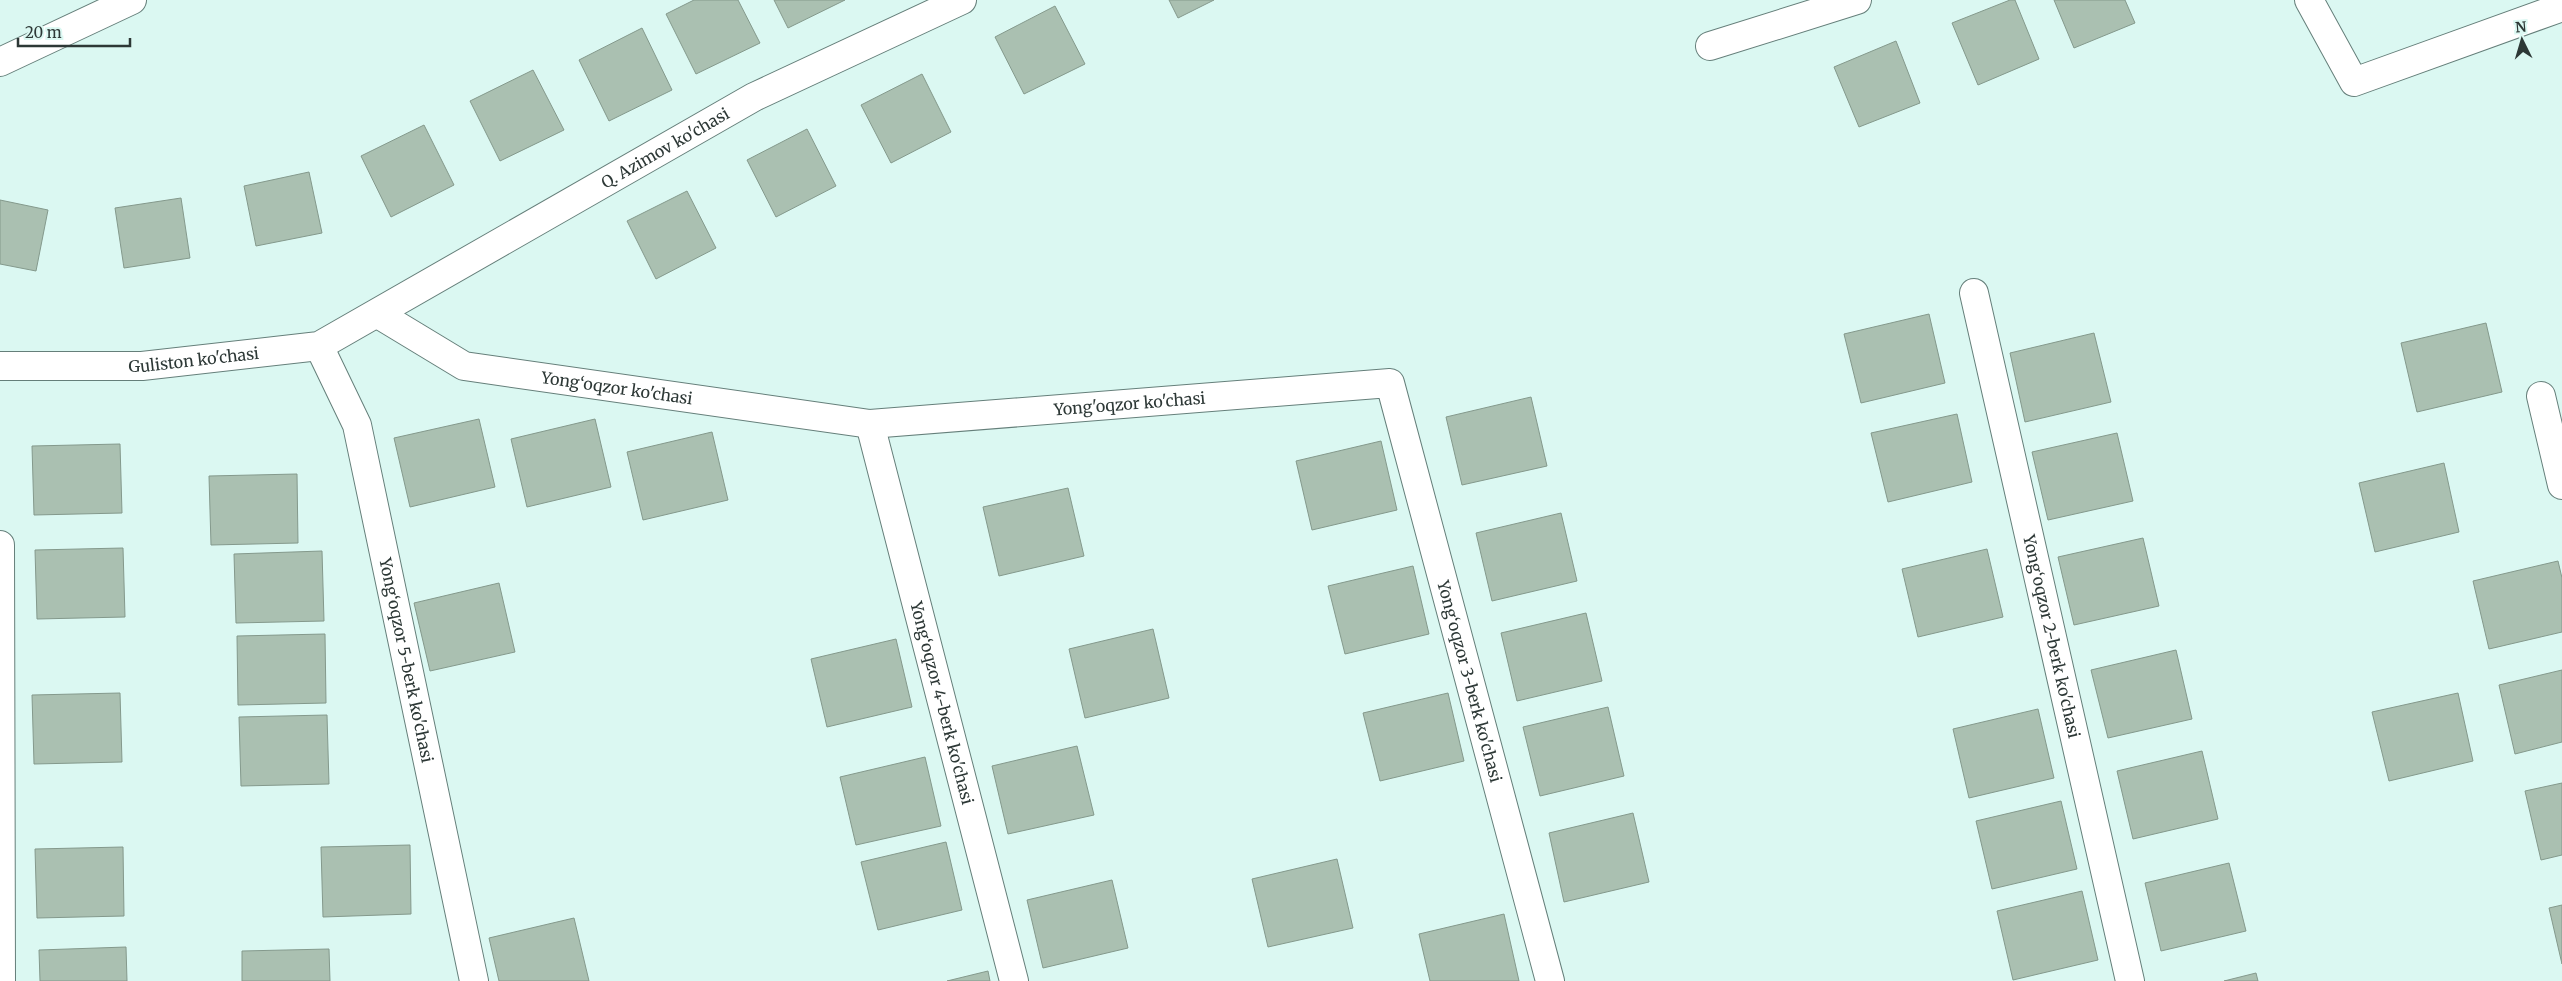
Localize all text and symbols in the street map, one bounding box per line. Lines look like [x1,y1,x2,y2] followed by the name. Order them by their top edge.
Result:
[18,15,130,47] scale bar
[2497,15,2547,65] north arrow
[2515,18,2527,36] text: N
[25,23,62,42] text: 20 m
[598,103,733,192] street label: Q. Azimov ko'chasi
[128,343,260,376] street label: Guliston ko'chasi
[539,367,694,409] street label: Yong‘oqzor ko'chasi
[1052,388,1206,420] street label: Yong'oqzor ko'chasi
[2019,532,2085,740] street label: Yong‘oqzor 2-berk ko'chasi
[375,555,438,764] street label: Yong‘oqzor 5-berk ko'chasi
[1433,577,1506,785] street label: Yong‘oqzor 3-berk ko'chasi
[906,598,978,807] street label: Yong‘oqzor 4-berk ko'chasi

